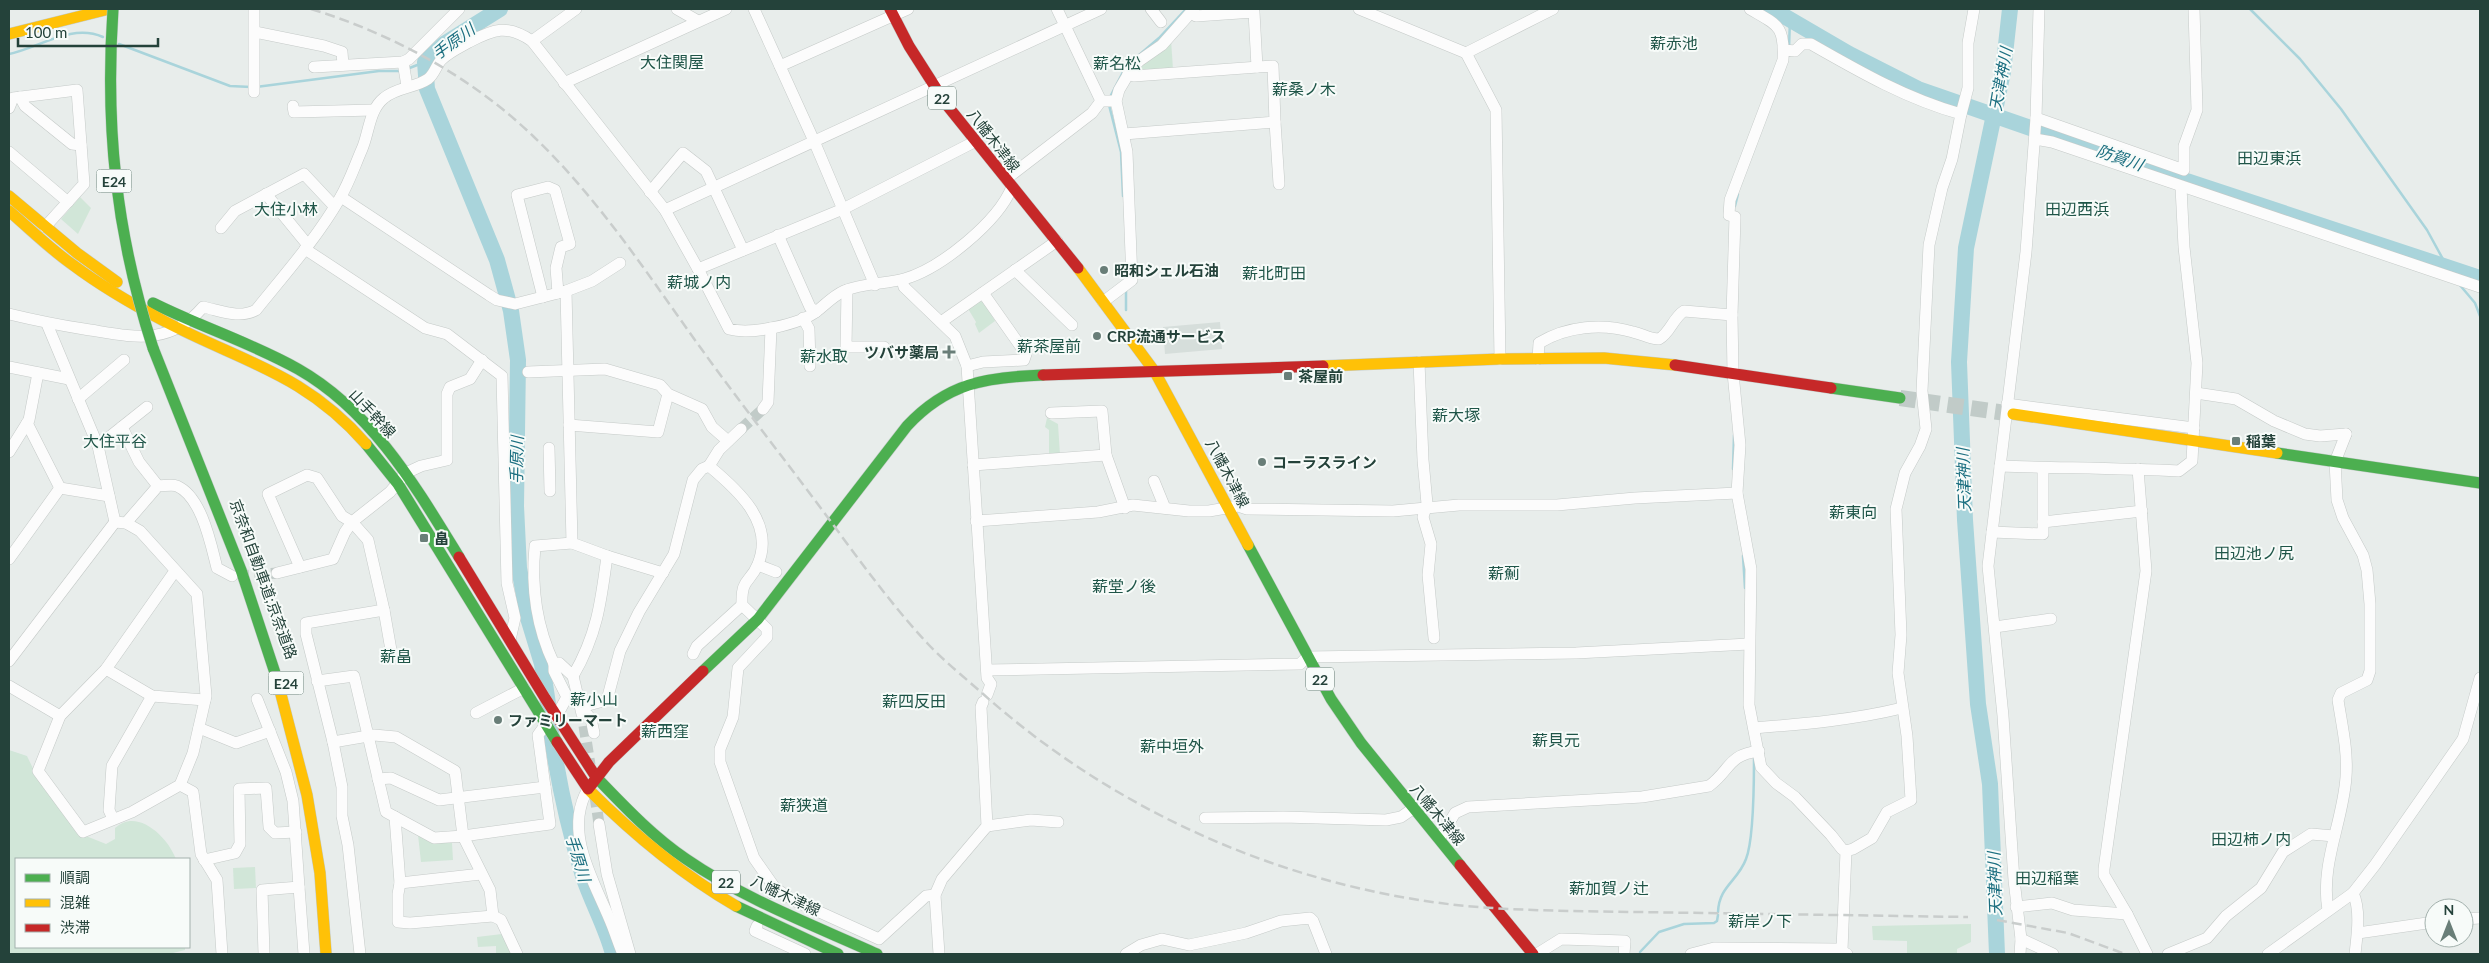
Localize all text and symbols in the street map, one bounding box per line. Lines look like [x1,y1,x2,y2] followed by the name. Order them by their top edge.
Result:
[18,15,158,47] scale bar
[428,18,480,63] water label: 手原川
[25,23,67,41] text: 100 m
[1650,33,1698,52] district label: 薪赤池
[1985,44,2015,112] water label: 天津神川
[640,52,704,71] district label: 大住関屋
[1093,53,1141,72] district label: 薪名松
[1272,79,1336,98] district label: 薪桑ノ木
[928,86,956,110] road number: 22
[964,105,1024,175] street label: 八幡木津線
[2094,140,2148,174] water label: 防賀川
[2237,148,2301,167] district label: 田辺東浜
[96,170,132,192] road number: E24
[254,199,318,218] district label: 大住小林
[2045,199,2109,218] district label: 田辺西浜
[1114,261,1219,279] place label: 昭和シェル石油
[1242,263,1306,282] district label: 薪北町田
[1098,264,1110,276] marker: 昭和シェル石油
[667,272,731,291] district label: 薪城ノ内
[1107,327,1226,345] place label: CRP流通サービス
[1091,330,1103,342] marker: CRP流通サービス
[1017,336,1081,355] district label: 薪茶屋前
[864,343,939,361] place label: ツバサ薬局
[800,346,848,365] district label: 薪水取
[943,346,955,358] marker: ツバサ薬局
[1298,367,1343,385] place label: 茶屋前
[1282,370,1294,382] marker: 茶屋前
[346,385,400,441] street label: 山手幹線
[1432,405,1480,424] district label: 薪大塚
[83,431,147,450] district label: 大住平谷
[2246,432,2276,450] place label: 稲葉
[506,434,526,484] water label: 手原川
[2230,435,2242,447] marker: 稲葉
[1202,436,1254,510] street label: 八幡木津線
[1952,446,1974,512] water label: 天津神川
[1272,453,1377,471] place label: コーラスライン
[1256,456,1268,468] marker: コーラスライン
[227,497,301,661] street label: 京奈和自動車道;京奈道路
[1829,502,1877,521] district label: 薪東向
[434,529,449,547] place label: 畠
[418,532,430,544] marker: 畠
[2214,543,2294,562] district label: 田辺池ノ尻
[1488,563,1520,582] district label: 薪薊
[1092,576,1156,595] district label: 薪堂ノ後
[380,646,412,665] district label: 薪畠
[1306,668,1334,691] road number: 22
[268,671,304,694] road number: E24
[570,689,618,708] district label: 薪小山
[882,691,946,710] district label: 薪四反田
[508,711,628,729] place label: ファミリーマート
[492,714,504,726] marker: ファミリーマート
[641,721,689,740] district label: 薪西窪
[1532,730,1580,749] district label: 薪貝元
[1140,736,1204,755] district label: 薪中垣外
[1407,779,1469,849] street label: 八幡木津線
[780,795,828,814] district label: 薪狭道
[2211,829,2291,848] district label: 田辺柿ノ内
[563,832,596,886] water label: 手原川
[1983,850,2005,916] water label: 天津神川
[15,858,190,948] legend
[60,868,90,886] text: 順調
[2015,868,2079,887] district label: 田辺稲葉
[712,870,740,894] road number: 22
[748,871,824,919] street label: 八幡木津線
[1569,878,1649,897] district label: 薪加賀ノ辻
[60,893,90,911] text: 混雑
[2424,898,2474,948] north arrow
[2444,901,2454,918] text: N
[1728,911,1792,930] district label: 薪岸ノ下
[60,918,90,936] text: 渋滞

